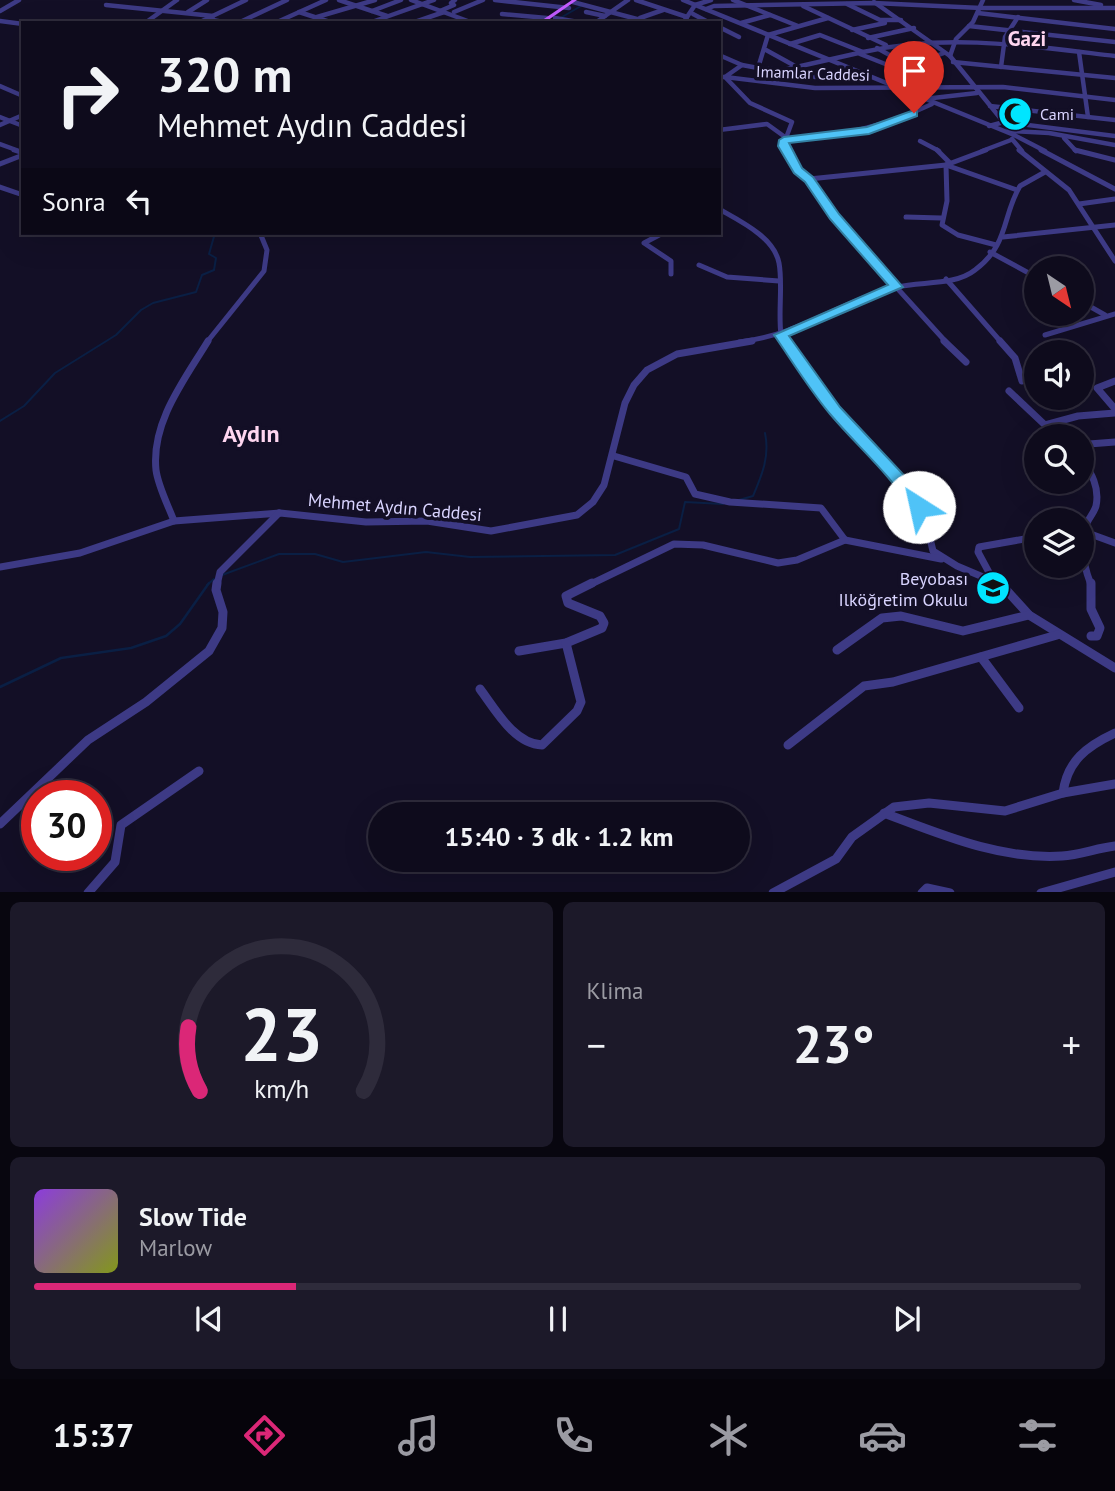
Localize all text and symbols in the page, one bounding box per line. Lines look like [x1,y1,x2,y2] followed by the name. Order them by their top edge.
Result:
[1008,25,1046,52] district label: Gazi
[884,41,944,113] pin
[157,42,292,106] text: 320 m
[42,49,133,140] icon: right
[895,52,933,90] icon: arrive
[756,61,870,85] street label: Imamlar Caddesi
[996,95,1034,133] mosque icon: Cami
[157,104,467,146] text: Mehmet Aydın Caddesi
[1040,104,1074,124] place label: Cami
[120,182,158,220] icon: left
[42,185,106,218] text: Sonra
[1024,256,1094,326] north arrow
[1024,256,1094,578] map controls
[1024,340,1094,410] button: sound
[222,418,280,449] district label: Aydın
[1024,424,1094,494] button: search
[882,470,956,544] position arrow
[307,488,483,526] street label: Mehmet Aydın Caddesi
[1024,508,1094,578] button: layers
[839,567,968,611] place label: Beyobası Ilköğretim Okulu
[974,569,1012,607] school or university icon: Beyobası Ilköğretim Okulu
[21,780,112,871] speed limit sign: 30
[445,820,673,853] text: 15:40 · 3 dk · 1.2 km
[587,976,644,1005] text: Klima
[240,987,323,1081] text: 23
[793,1010,875,1077] text: 23°
[587,1020,606,1069] text: −
[1062,1020,1081,1069] text: +
[254,1072,309,1104] text: km/h
[139,1200,247,1233] text: Slow Tide
[139,1233,212,1262] text: Marlow
[190,1300,228,1338] icon: previous
[539,1300,577,1338] icon: pause
[888,1300,926,1338] icon: next
[240,1411,289,1460] icon: directions
[394,1411,443,1460] icon: music
[549,1411,598,1460] icon: phone
[704,1411,753,1460] icon: climate
[858,1411,907,1460] icon: car
[1013,1411,1062,1460] icon: filters
[53,1414,134,1456] text: 15:37

